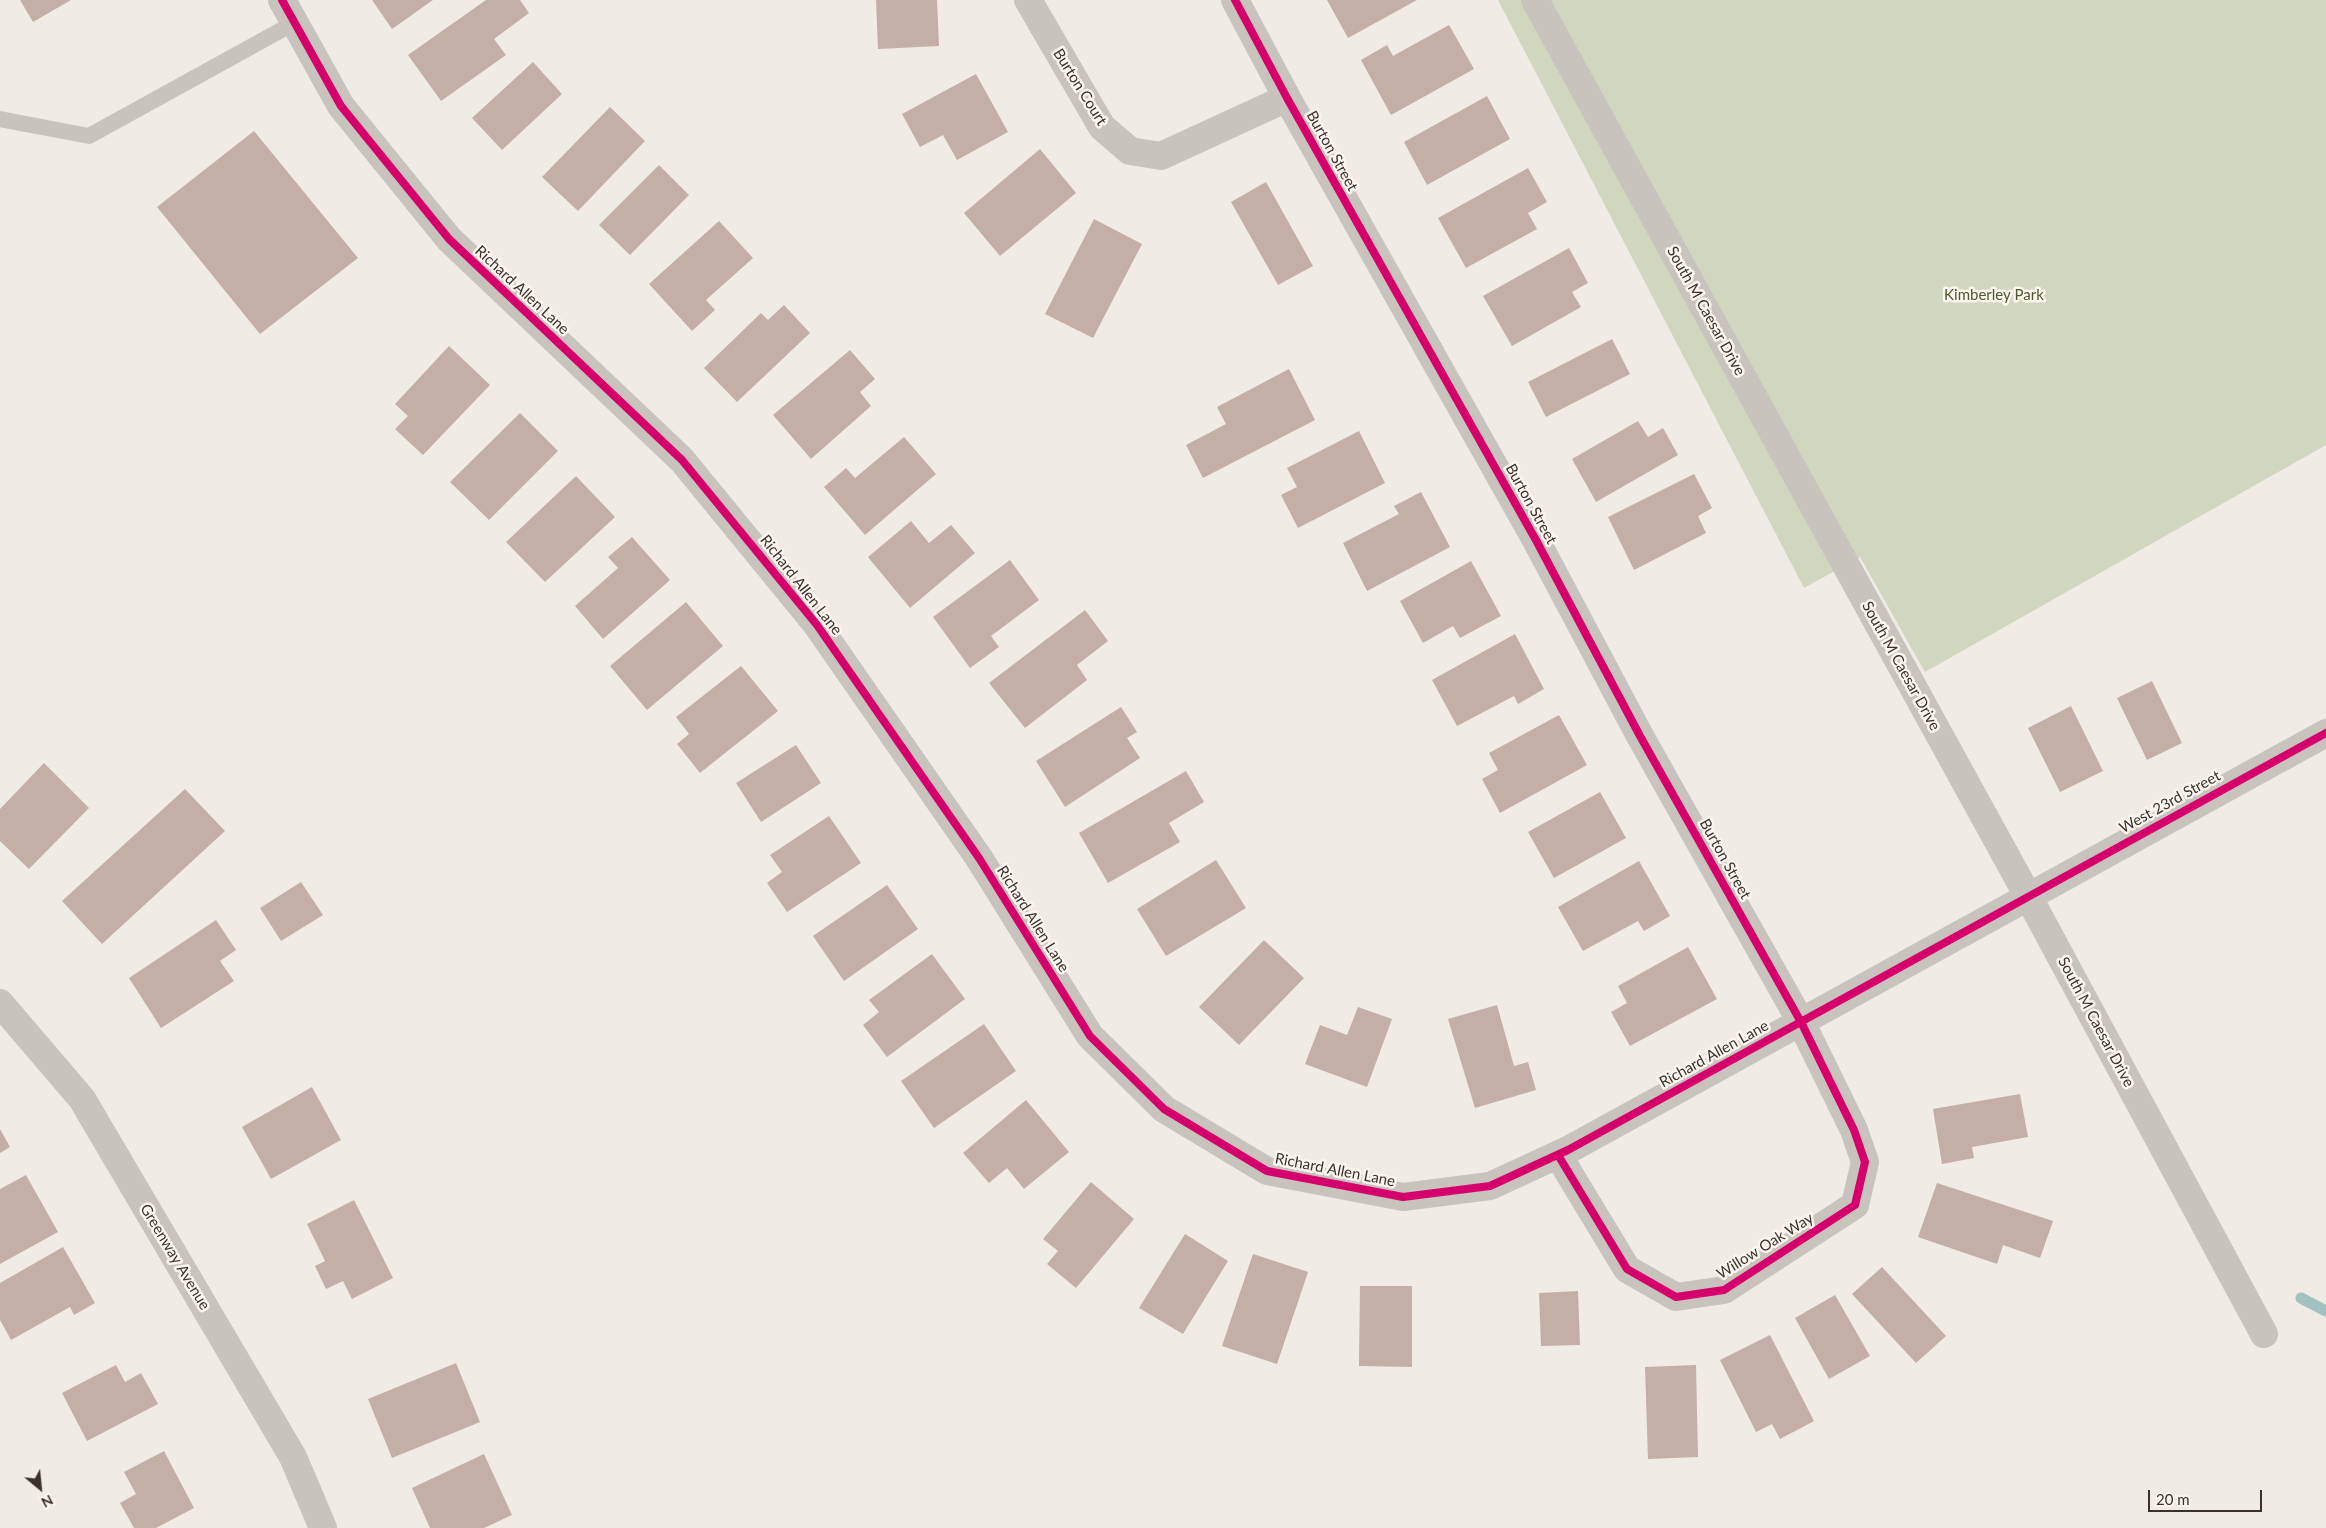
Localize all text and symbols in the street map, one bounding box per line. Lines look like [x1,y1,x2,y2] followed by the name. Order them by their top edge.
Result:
[1049,45,1111,129] street label: Burton Court
[1303,108,1361,194] street label: Burton Street
[471,242,573,338] street label: Richard Allen Lane
[1663,243,1749,379] street label: South M Caesar Drive
[1944,286,2044,304] park label: Kimberley Park
[1502,461,1560,547] street label: Burton Street
[756,531,846,639] street label: Richard Allen Lane
[1858,598,1944,734] street label: South M Caesar Drive
[2116,767,2224,837] street label: West 23rd Street
[1696,816,1754,902] street label: Burton Street
[993,862,1073,976] street label: Richard Allen Lane
[2054,954,2138,1090] street label: South M Caesar Drive
[1656,1017,1772,1091] street label: Richard Allen Lane
[1273,1150,1397,1190] street label: Richard Allen Lane
[136,1201,214,1313] street label: Greenway Avenue
[1713,1209,1817,1283] street label: Willow Oak Way
[15,1463,65,1513] north arrow
[2151,1480,2265,1512] scale bar
[2156,1490,2190,1508] text: 20 m
[39,1492,56,1512] text: N

